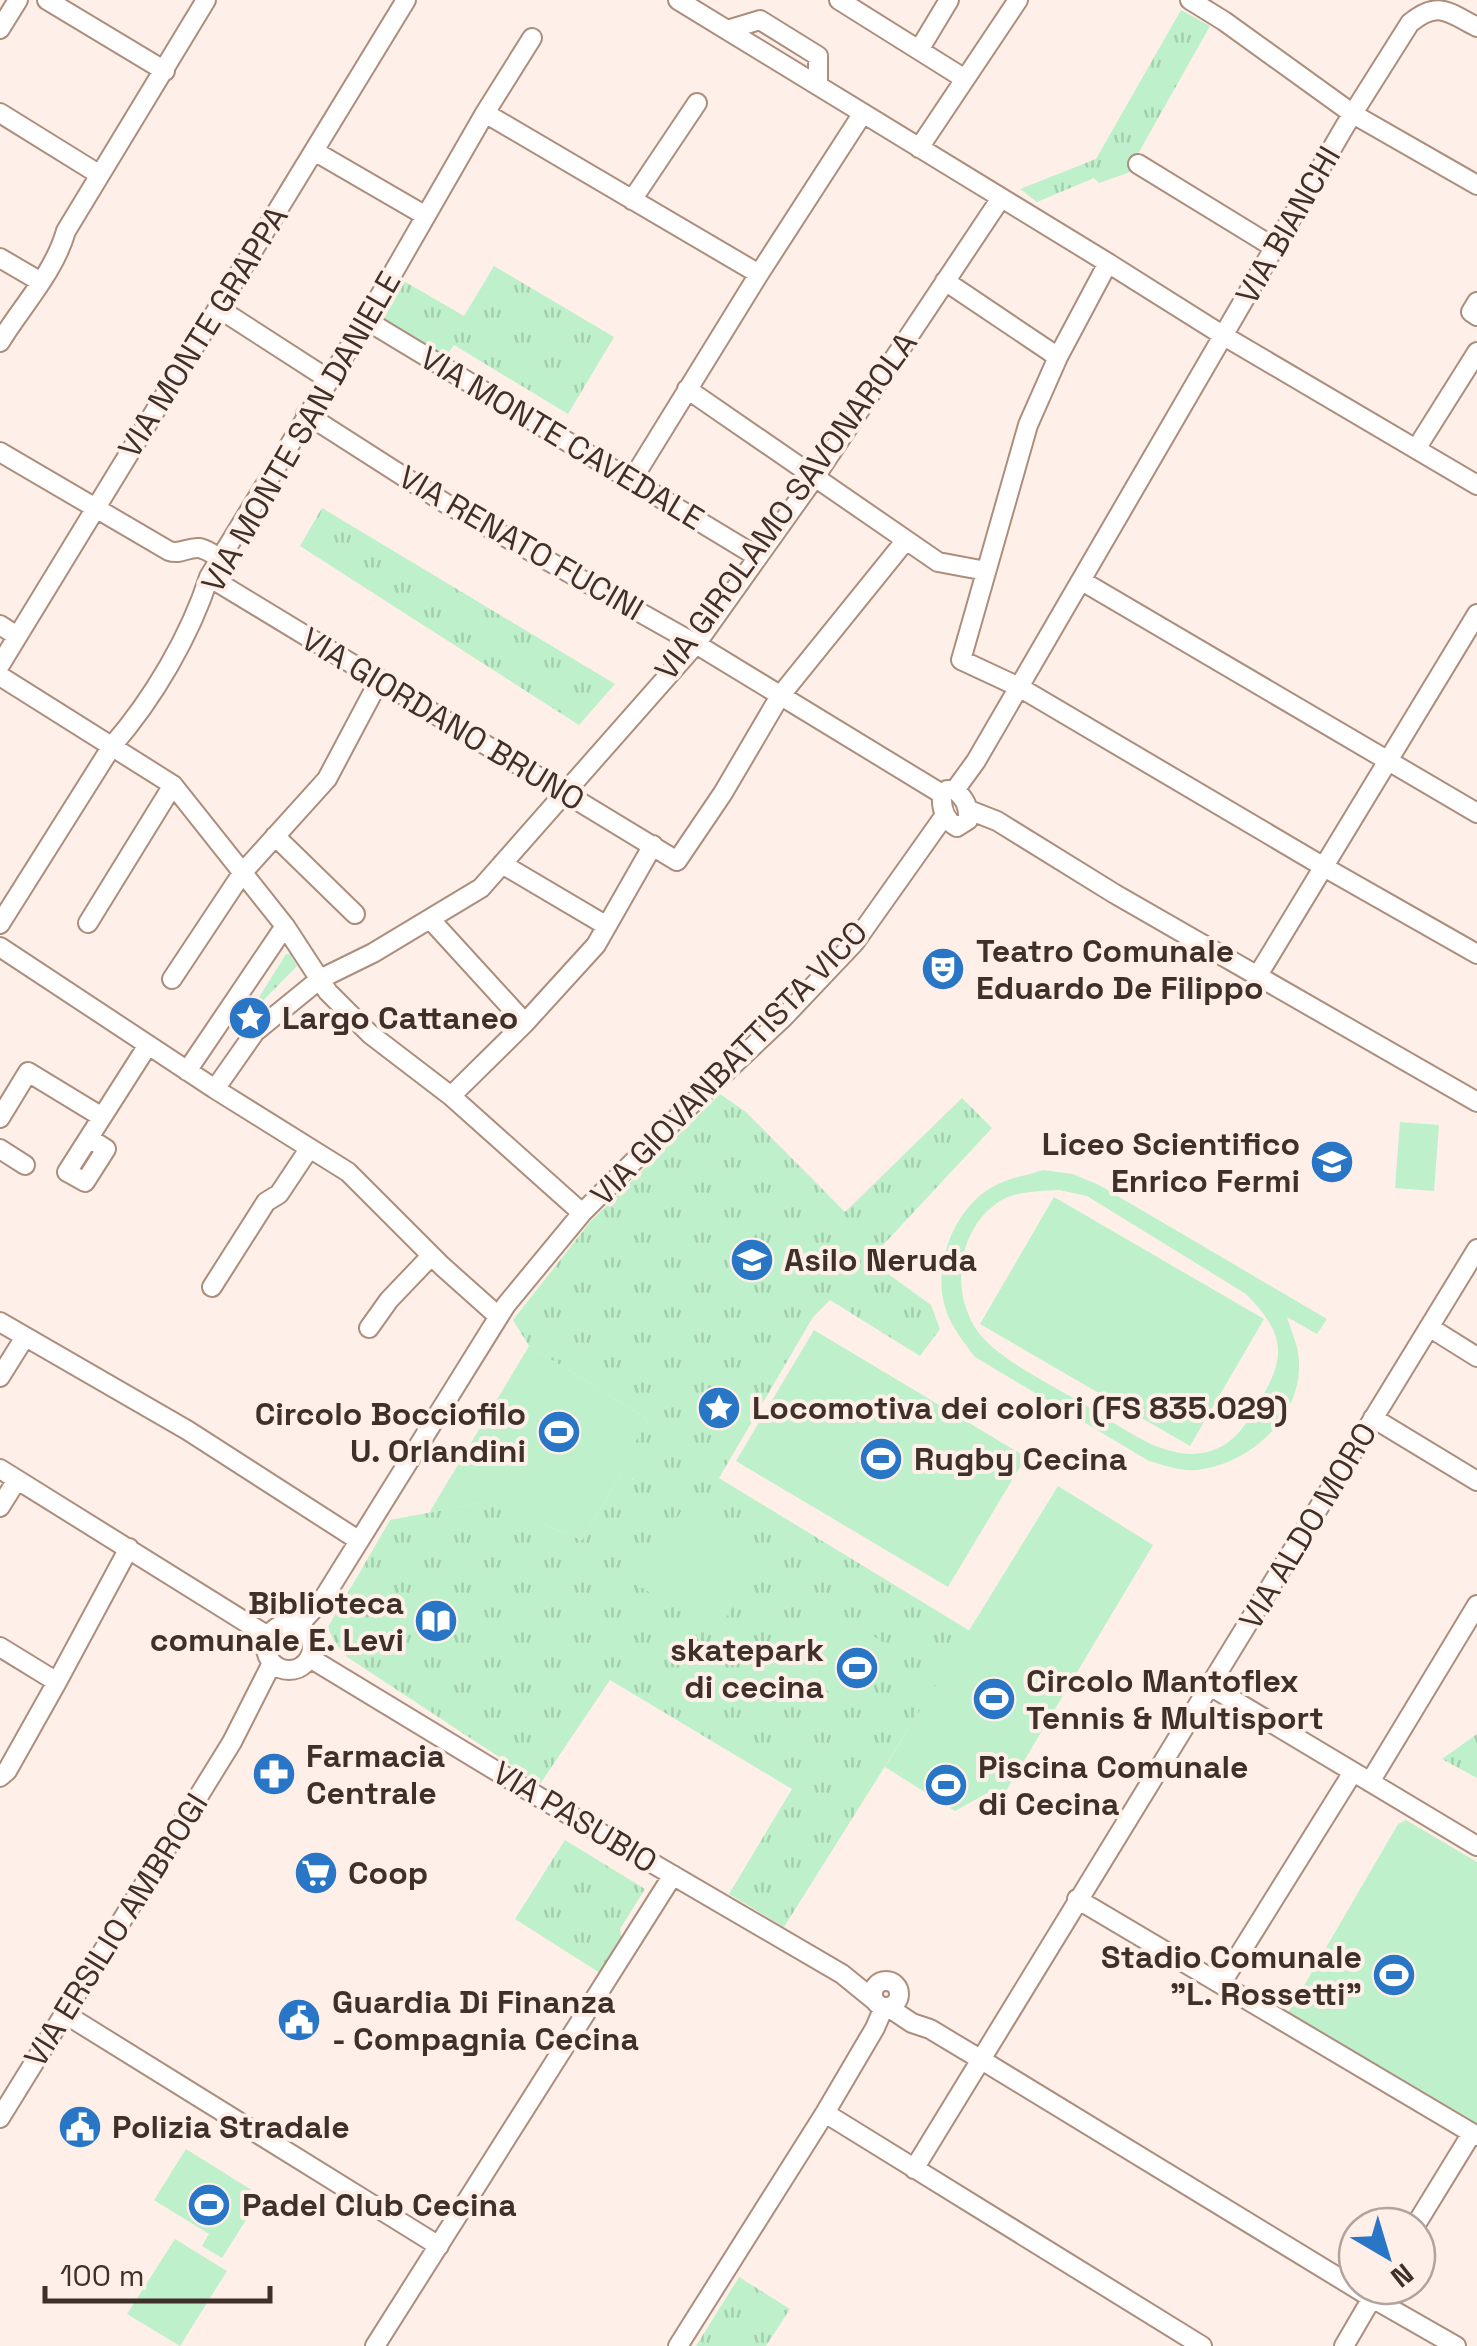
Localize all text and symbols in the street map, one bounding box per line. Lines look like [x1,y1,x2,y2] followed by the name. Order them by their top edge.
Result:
[1227,139,1349,311] street label: VIA BIANCHI
[109,199,297,465] street label: VIA MONTE GRAPPA
[193,264,409,600] street label: VIA MONTE SAN DANIELE
[646,324,926,688] street label: VIA GIROLAMO SAVONAROLA
[413,337,711,539] street label: VIA MONTE CAVEDALE
[391,457,651,629] street label: VIA RENATO FUCINI
[294,619,592,819] street label: VIA GIORDANO BRUNO
[582,912,876,1214] street label: VIA GIOVANBATTISTA VICO
[976,931,1264,1008] place label: Teatro Comunale Eduardo De Filippo
[920,946,966,992] theatre icon: Teatro Comunale Eduardo De Filippo
[227,995,273,1041] place icon: Largo Cattaneo
[282,998,518,1038] place label: Largo Cattaneo
[1042,1124,1300,1201] place label: Liceo Scientifico Enrico Fermi
[1309,1139,1355,1185] school or university icon: Liceo Scientifico Enrico Fermi
[729,1237,775,1283] school or university icon: Asilo Neruda
[784,1240,977,1280] place label: Asilo Neruda
[696,1385,742,1431] place icon: Locomotiva dei colori (FS 835.029)
[752,1388,1288,1428] place label: Locomotiva dei colori (FS 835.029)
[255,1394,526,1471] place label: Circolo Bocciofilo U. Orlandini
[536,1409,582,1455] sports icon: Circolo Bocciofilo U. Orlandini
[1231,1415,1385,1637] street label: VIA ALDO MORO
[858,1436,904,1482] sports icon: Rugby Cecina
[914,1439,1127,1479] place label: Rugby Cecina
[150,1583,404,1660] place label: Biblioteca comunale E. Levi
[413,1598,459,1644] library icon: Biblioteca comunale E. Levi
[670,1630,824,1707] place label: skatepark di cecina
[834,1645,880,1691] sports icon: skatepark di cecina
[1026,1661,1324,1738] place label: Circolo Mantoflex Tennis & Multisport
[971,1676,1017,1722] sports icon: Circolo Mantoflex Tennis & Multisport
[306,1736,445,1813] place label: Farmacia Centrale
[978,1747,1248,1824] place label: Piscina Comunale di Cecina
[251,1751,297,1797] pharmacy icon: Farmacia Centrale
[486,1752,664,1882] street label: VIA PASUBIO
[923,1762,969,1808] sports icon: Piscina Comunale di Cecina
[16,1786,216,2074] street label: VIA ERSILIO AMBROGI
[293,1850,339,1896] supermarket icon: Coop
[348,1853,428,1893] place label: Coop
[1101,1937,1362,2014] place label: Stadio Comunale "L. Rossetti"
[1371,1952,1417,1998] sports icon: Stadio Comunale "L. Rossetti"
[332,1982,639,2059] place label: Guardia Di Finanza - Compagnia Cecina
[276,1997,322,2043] public building icon: Guardia Di Finanza - Compagnia Cecina
[57,2104,103,2150] public building icon: Polizia Stradale
[112,2107,350,2147] place label: Polizia Stradale
[186,2182,232,2228] sports icon: Padel Club Cecina
[242,2185,517,2225] place label: Padel Club Cecina
[1337,2206,1437,2306] north arrow
[45,2241,270,2303] scale bar
[60,2256,145,2295] text: 100 m
[1384,2256,1421,2296] text: N

